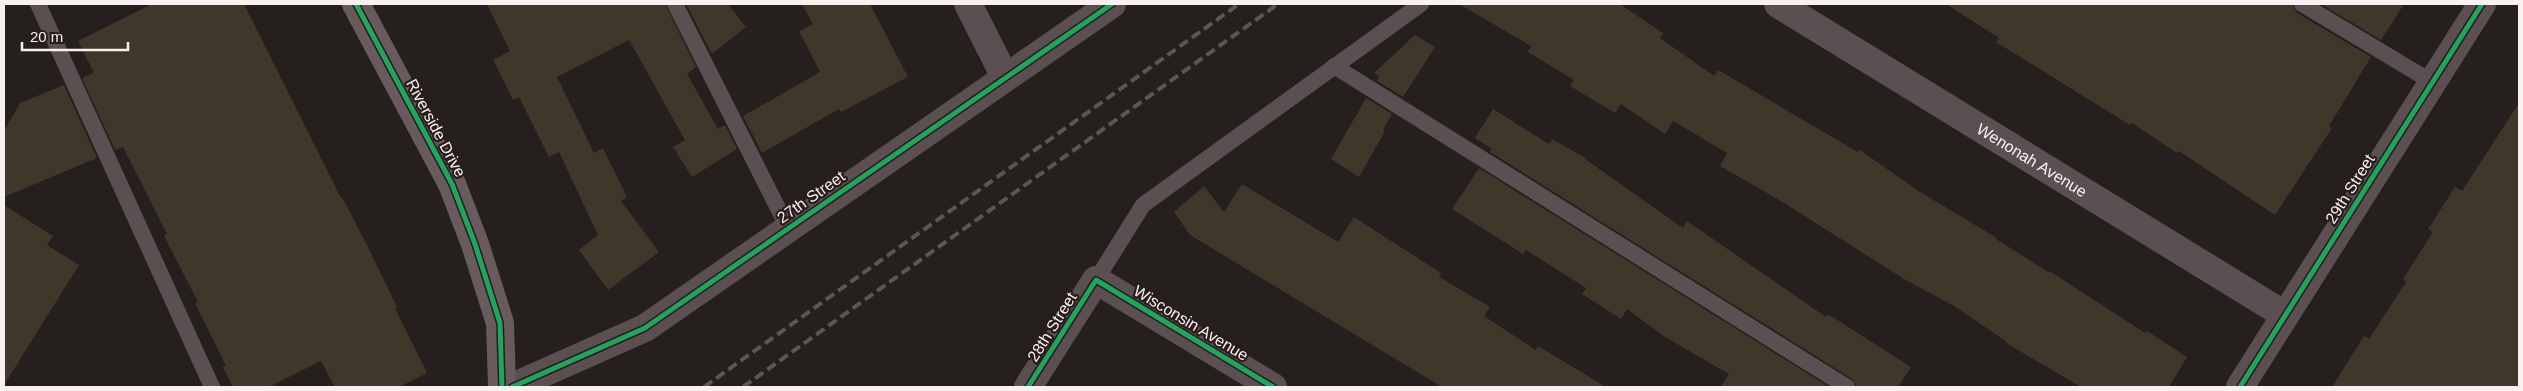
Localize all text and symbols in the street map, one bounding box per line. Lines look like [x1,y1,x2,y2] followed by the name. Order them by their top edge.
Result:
[22,20,129,52] scale bar
[30,28,63,45] text: 20 m
[403,76,469,180] street label: Riverside Drive
[1974,120,2090,200] street label: Wenonah Avenue
[2322,151,2378,227] street label: 29th Street
[774,167,848,226] street label: 27th Street
[1131,282,1251,364] street label: Wisconsin Avenue
[1024,289,1080,365] street label: 28th Street

